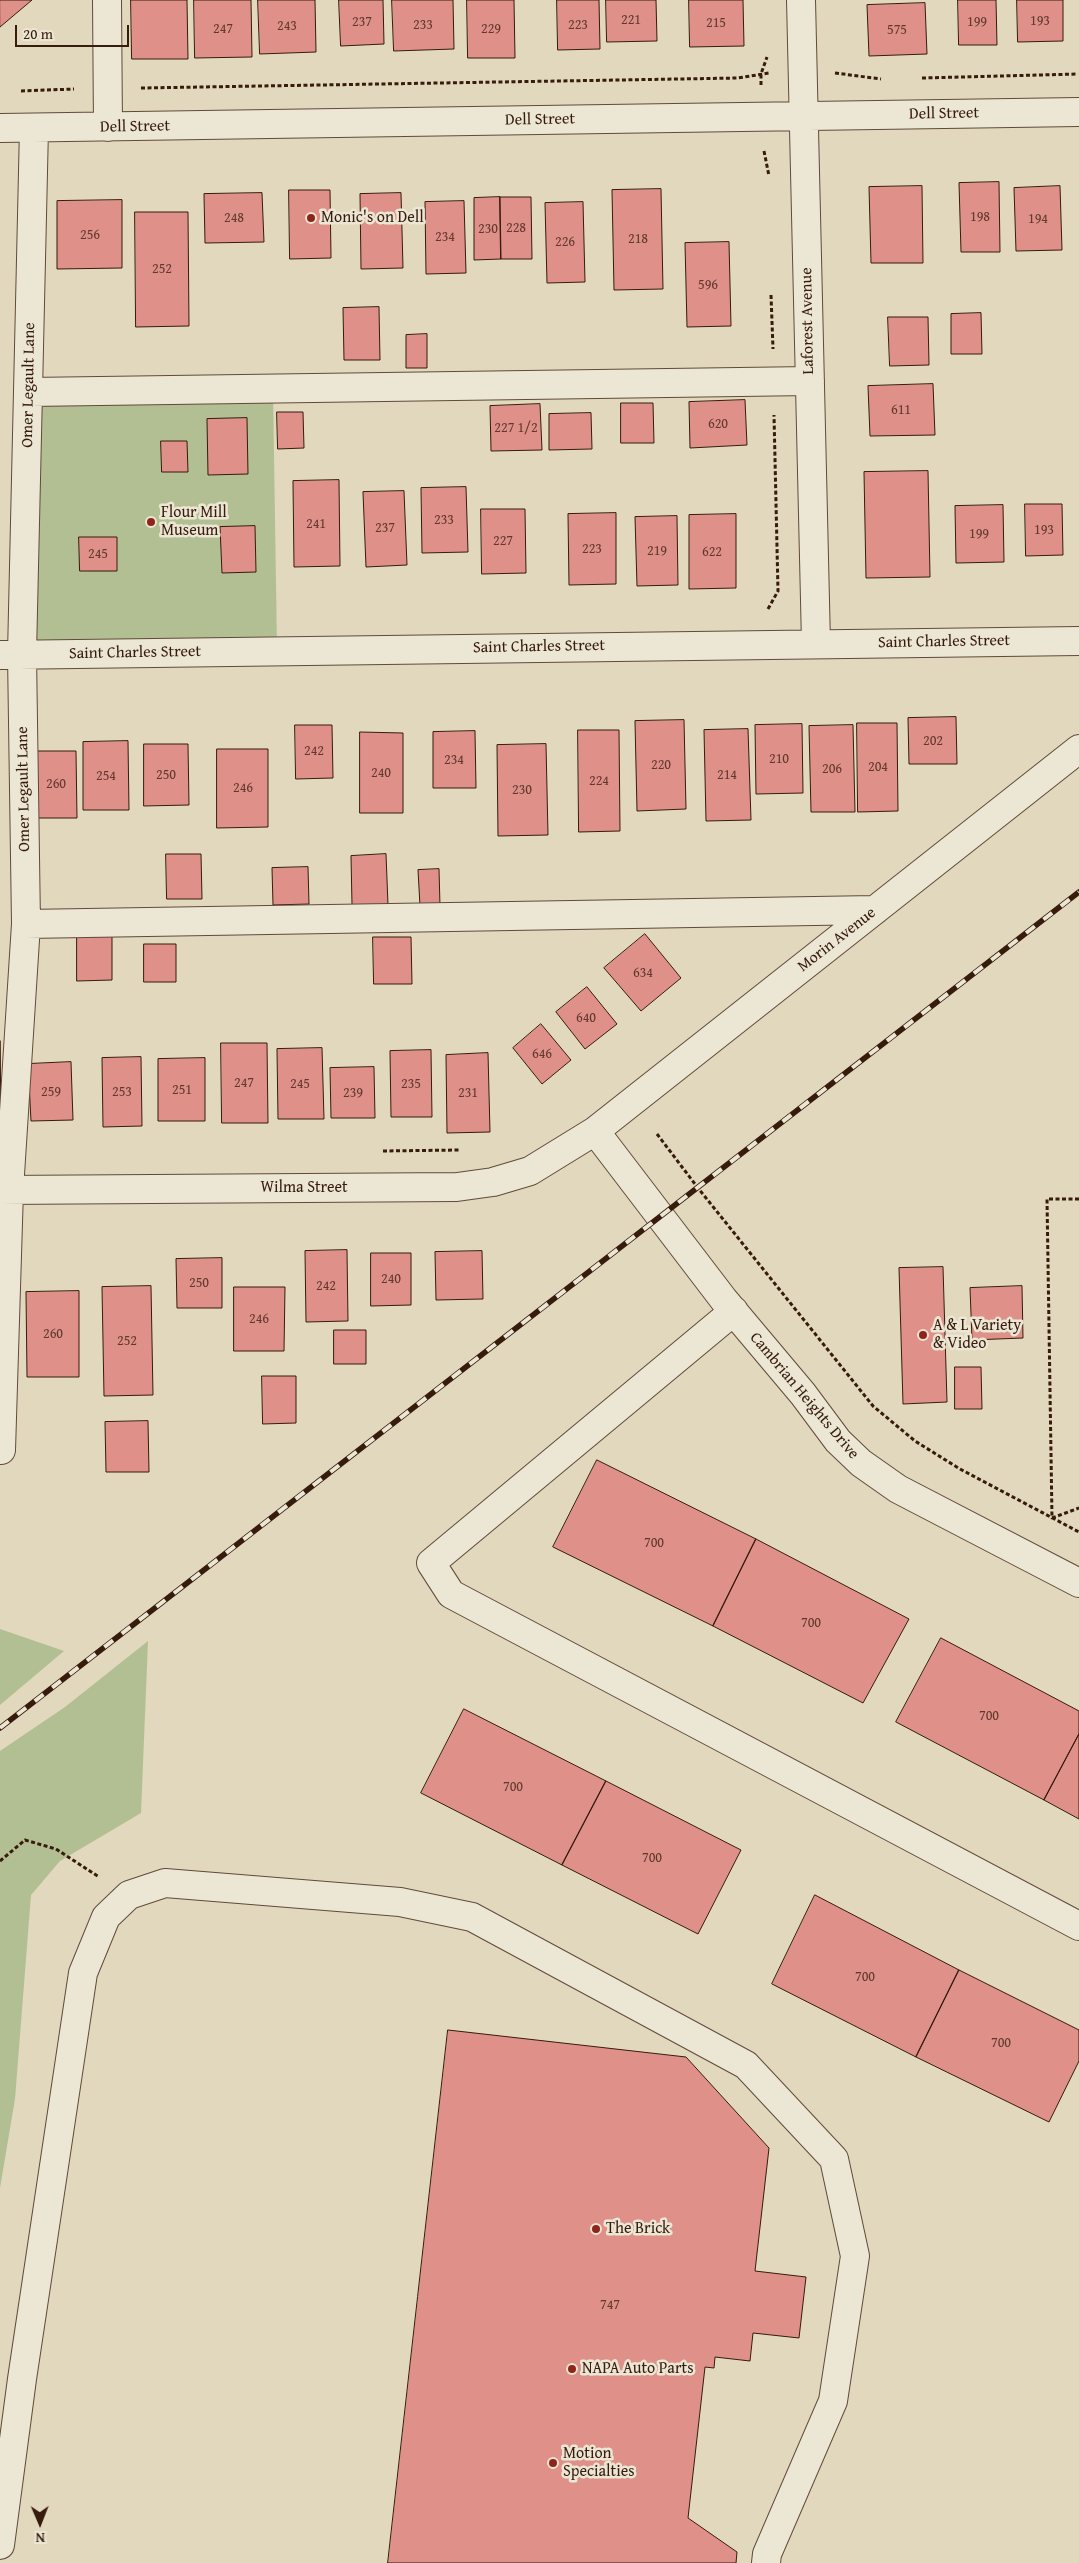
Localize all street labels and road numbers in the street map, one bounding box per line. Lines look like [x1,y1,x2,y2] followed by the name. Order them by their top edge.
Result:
[909,104,979,124] street label: Dell Street
[505,110,575,130] street label: Dell Street
[100,117,170,137] street label: Dell Street
[797,267,819,375] street label: Laforest Avenue
[18,322,40,448] street label: Omer Legault Lane
[878,631,1010,653] street label: Saint Charles Street
[473,636,605,658] street label: Saint Charles Street
[69,642,201,664] street label: Saint Charles Street
[13,726,35,852] street label: Omer Legault Lane
[794,903,880,977] street label: Morin Avenue
[260,1178,348,1198] street label: Wilma Street
[745,1329,863,1463] street label: Cambrian Heights Drive

